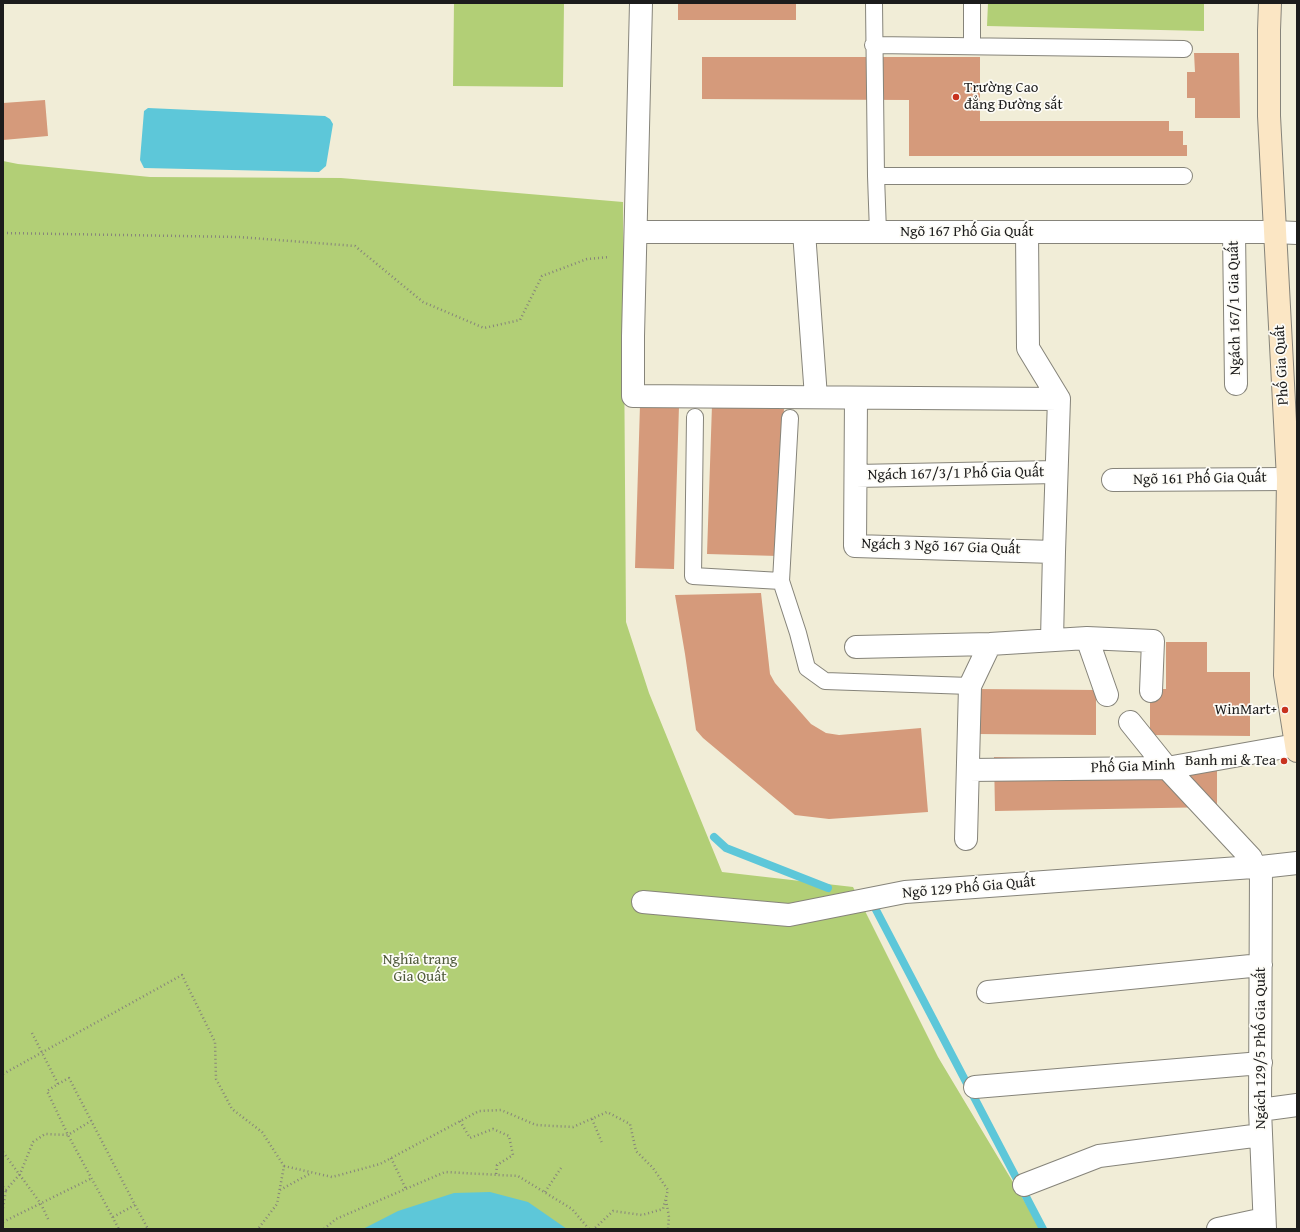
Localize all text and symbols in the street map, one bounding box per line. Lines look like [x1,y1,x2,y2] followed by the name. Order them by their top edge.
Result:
[964,79,1063,114] place label: Trường Cao đẳng Đường sắt
[951,92,961,102] marker: Trường Cao đẳng Đường sắt
[900,223,1034,241] street label: Ngõ 167 Phố Gia Quất
[1225,240,1245,376] street label: Ngách 167/1 Gia Quất
[1271,324,1293,406] street label: Phố Gia Quất
[868,463,1044,485] street label: Ngách 167/3/1 Phố Gia Quất
[1133,469,1267,489] street label: Ngõ 161 Phố Gia Quất
[861,535,1021,559] street label: Ngách 3 Ngõ 167 Gia Quất
[1215,701,1277,719] place label: WinMart+
[1280,705,1290,715] marker: WinMart+
[1185,752,1276,770] place label: Banh mi & Tea
[1279,756,1289,766] marker: Banh mi & Tea
[1091,757,1175,777] street label: Phố Gia Minh
[902,873,1036,903] street label: Ngõ 129 Phố Gia Quất
[383,951,457,986] park label: Nghĩa trang Gia Quất
[1252,967,1270,1129] street label: Ngách 129/5 Phố Gia Quất

